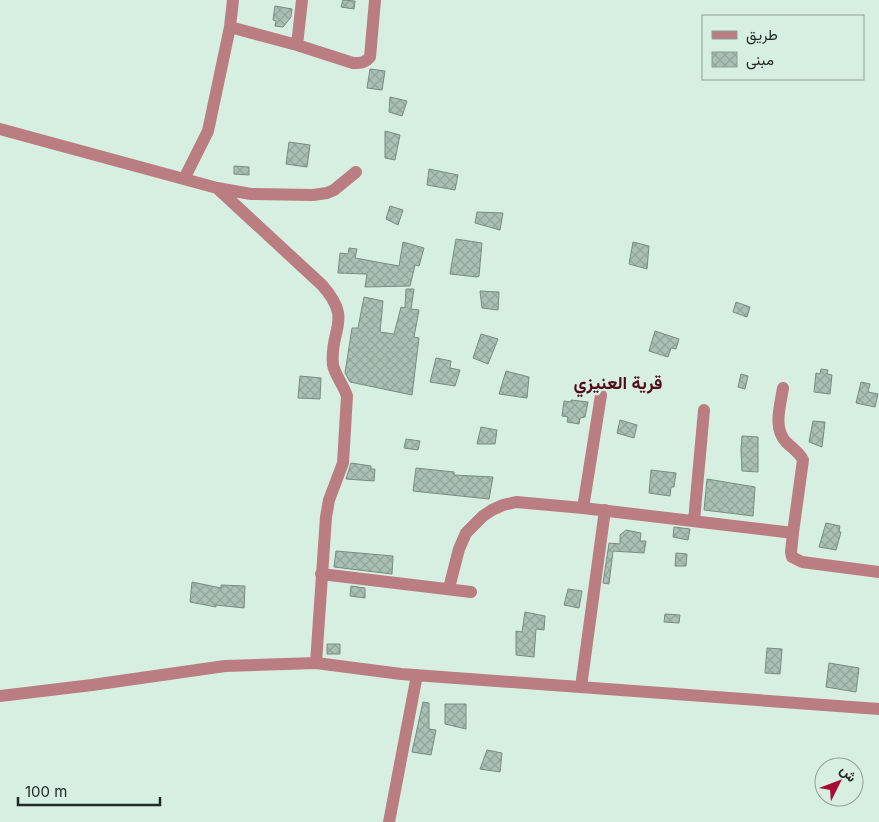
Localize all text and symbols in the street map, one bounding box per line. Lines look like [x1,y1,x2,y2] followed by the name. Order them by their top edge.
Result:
[702,15,864,80] legend
[746,25,778,45] text: طريق
[746,50,774,70] text: مبنى
[574,372,662,398] district label: قرية العنيزي
[814,757,864,807] north arrow
[836,761,861,786] text: ش
[18,774,160,806] scale bar
[25,782,67,801] text: 100 m

